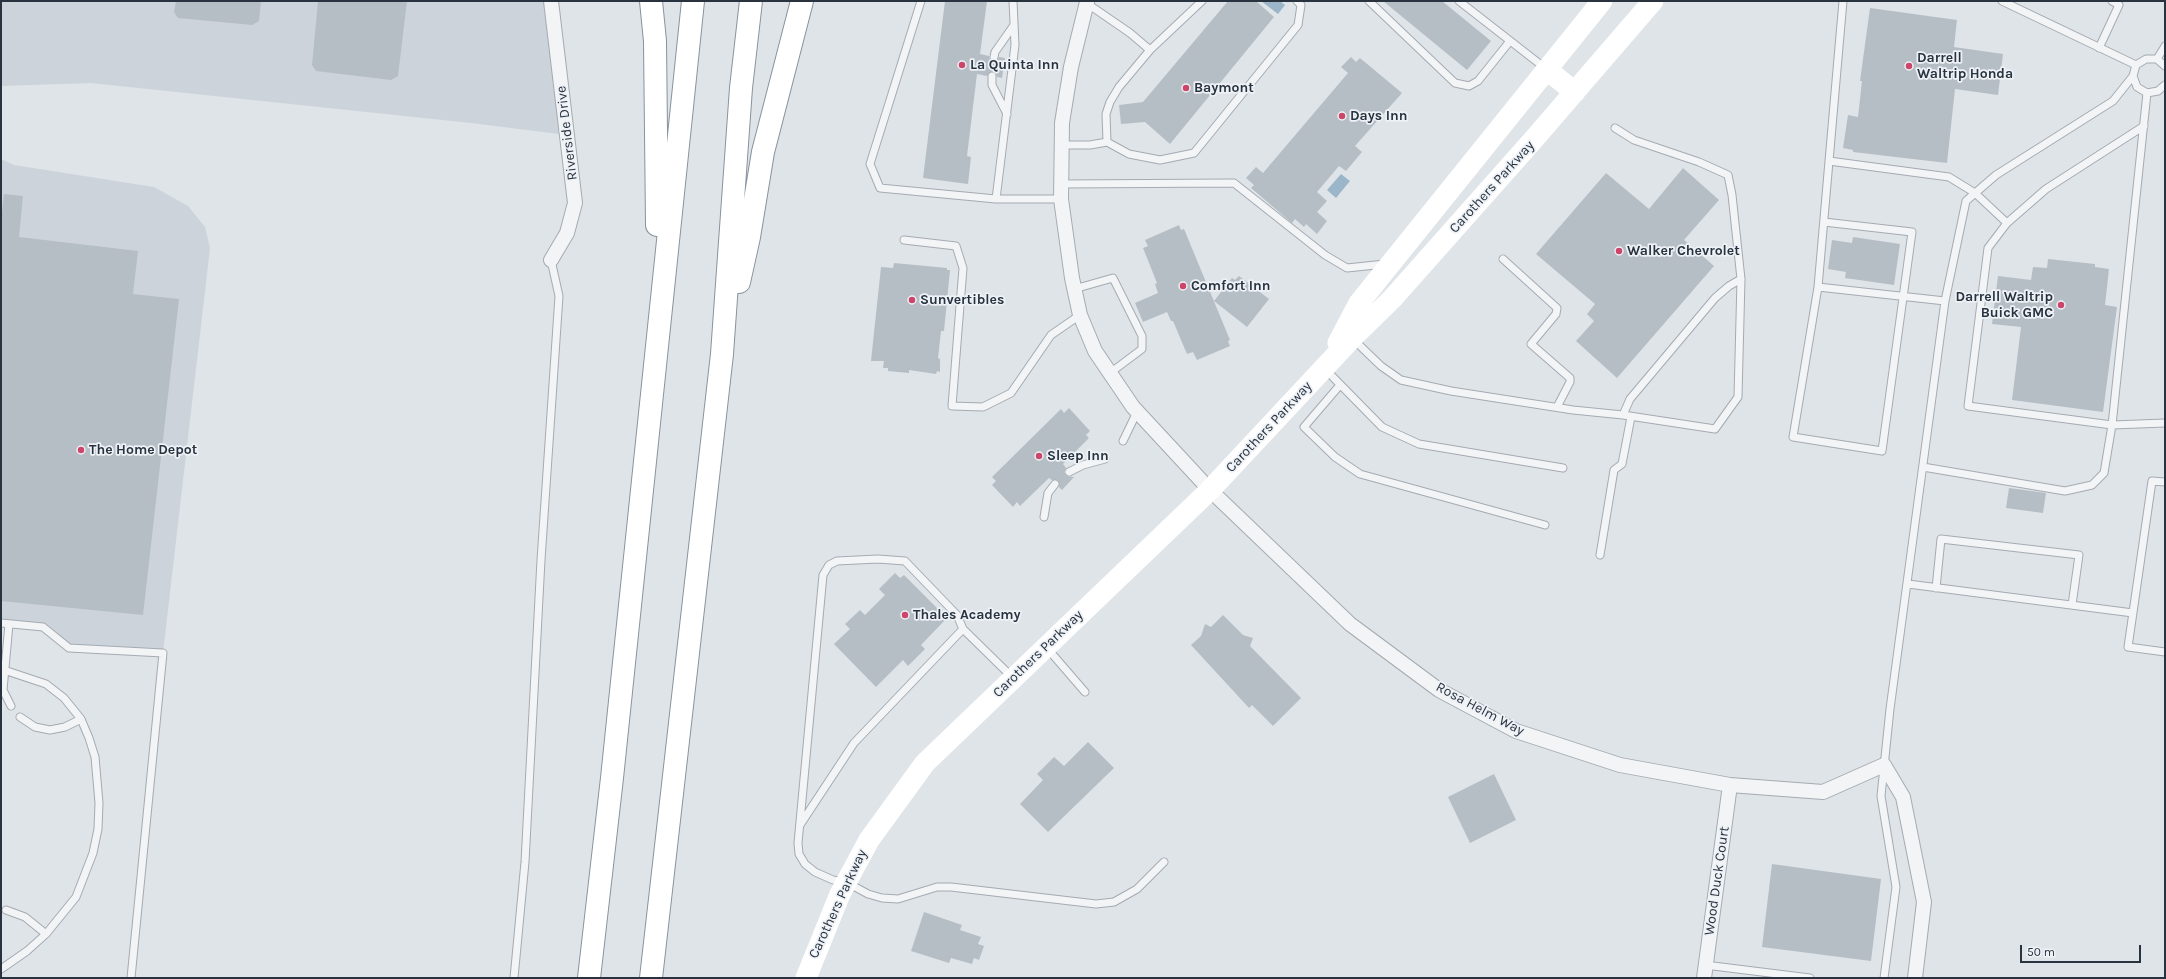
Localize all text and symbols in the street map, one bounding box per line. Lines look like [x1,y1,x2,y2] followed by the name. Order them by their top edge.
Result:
[1917,50,2013,82] place label: Darrell Waltrip Honda
[970,57,1059,73] place label: La Quinta Inn
[957,60,967,70] marker: La Quinta Inn
[1904,61,1914,71] marker: Darrell Waltrip Honda
[1194,80,1254,96] place label: Baymont
[1181,83,1191,93] marker: Baymont
[553,85,581,181] street label: Riverside Drive
[1350,108,1407,124] place label: Days Inn
[1337,111,1347,121] marker: Days Inn
[1446,137,1538,237] street label: Carothers Parkway
[1627,243,1740,259] place label: Walker Chevrolet
[1614,246,1624,256] marker: Walker Chevrolet
[1191,278,1270,294] place label: Comfort Inn
[1178,281,1188,291] marker: Comfort Inn
[1955,289,2053,322] place label: Darrell Waltrip Buick GMC
[920,292,1004,308] place label: Sunvertibles
[907,295,917,305] marker: Sunvertibles
[2056,300,2066,310] marker: Darrell Waltrip Buick GMC
[1222,378,1316,476] street label: Carothers Parkway
[89,442,197,458] place label: The Home Depot
[76,445,86,455] marker: The Home Depot
[1047,448,1109,464] place label: Sleep Inn
[1034,451,1044,461] marker: Sleep Inn
[913,607,1021,623] place label: Thales Academy
[990,607,1086,701] street label: Carothers Parkway
[900,610,910,620] marker: Thales Academy
[1433,679,1527,739] street label: Rosa Helm Way
[1701,825,1733,937] street label: Wood Duck Court
[805,847,871,961] street label: Carothers Parkway
[2022,937,2143,963] scale bar
[2027,945,2055,959] text: 50 m

